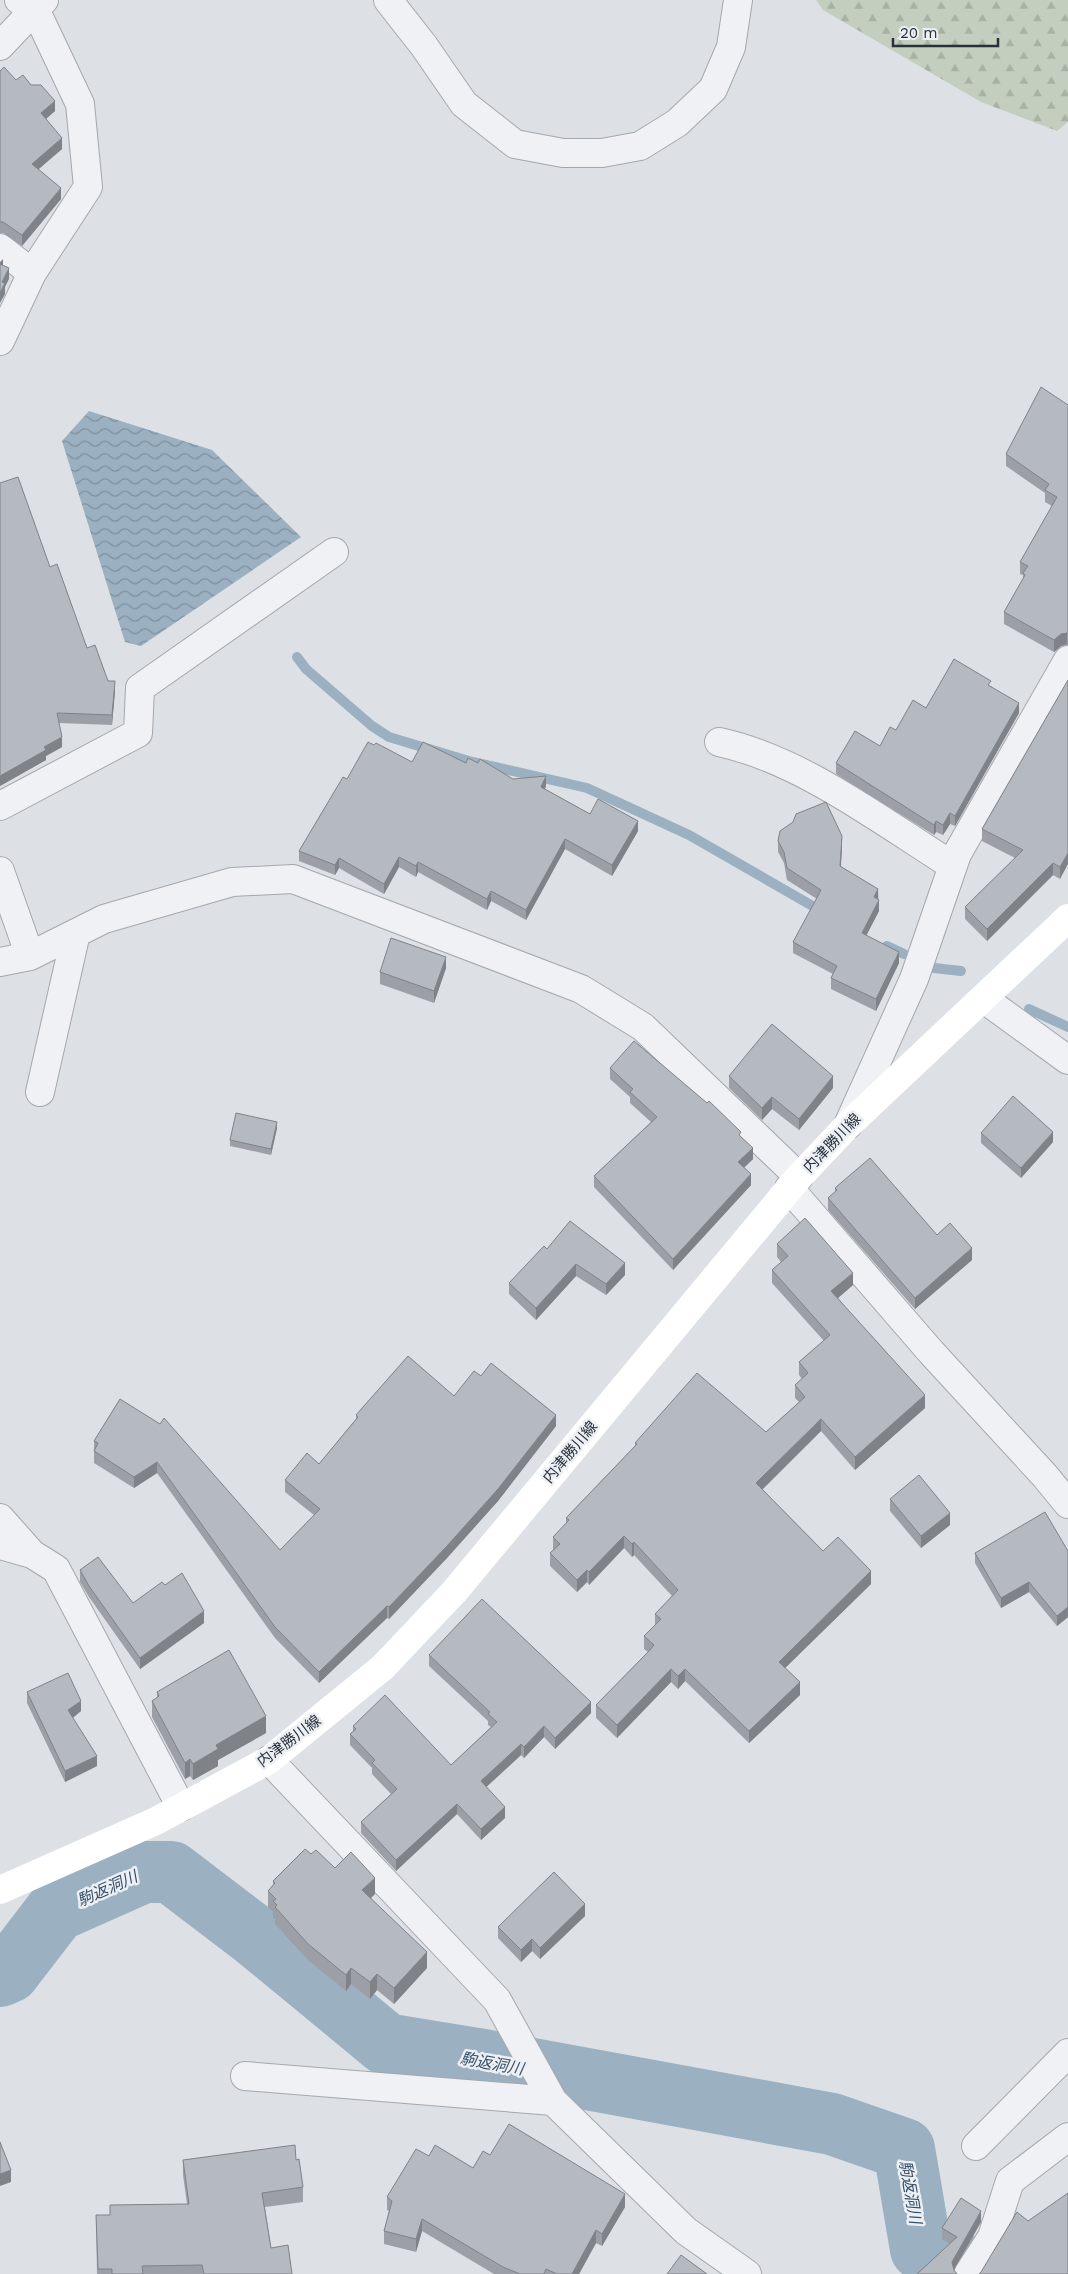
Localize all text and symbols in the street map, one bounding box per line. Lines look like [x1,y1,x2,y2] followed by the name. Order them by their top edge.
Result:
[893,15,998,47] scale bar
[900,24,938,42] text: 20 m
[799,1110,865,1176] street label: 内津勝川線
[539,1417,601,1487] street label: 内津勝川線
[254,1711,324,1771] street label: 内津勝川線
[74,1866,142,1910] water label: 駒返洞川
[459,2049,527,2079] water label: 駒返洞川
[896,2159,926,2227] water label: 駒返洞川

